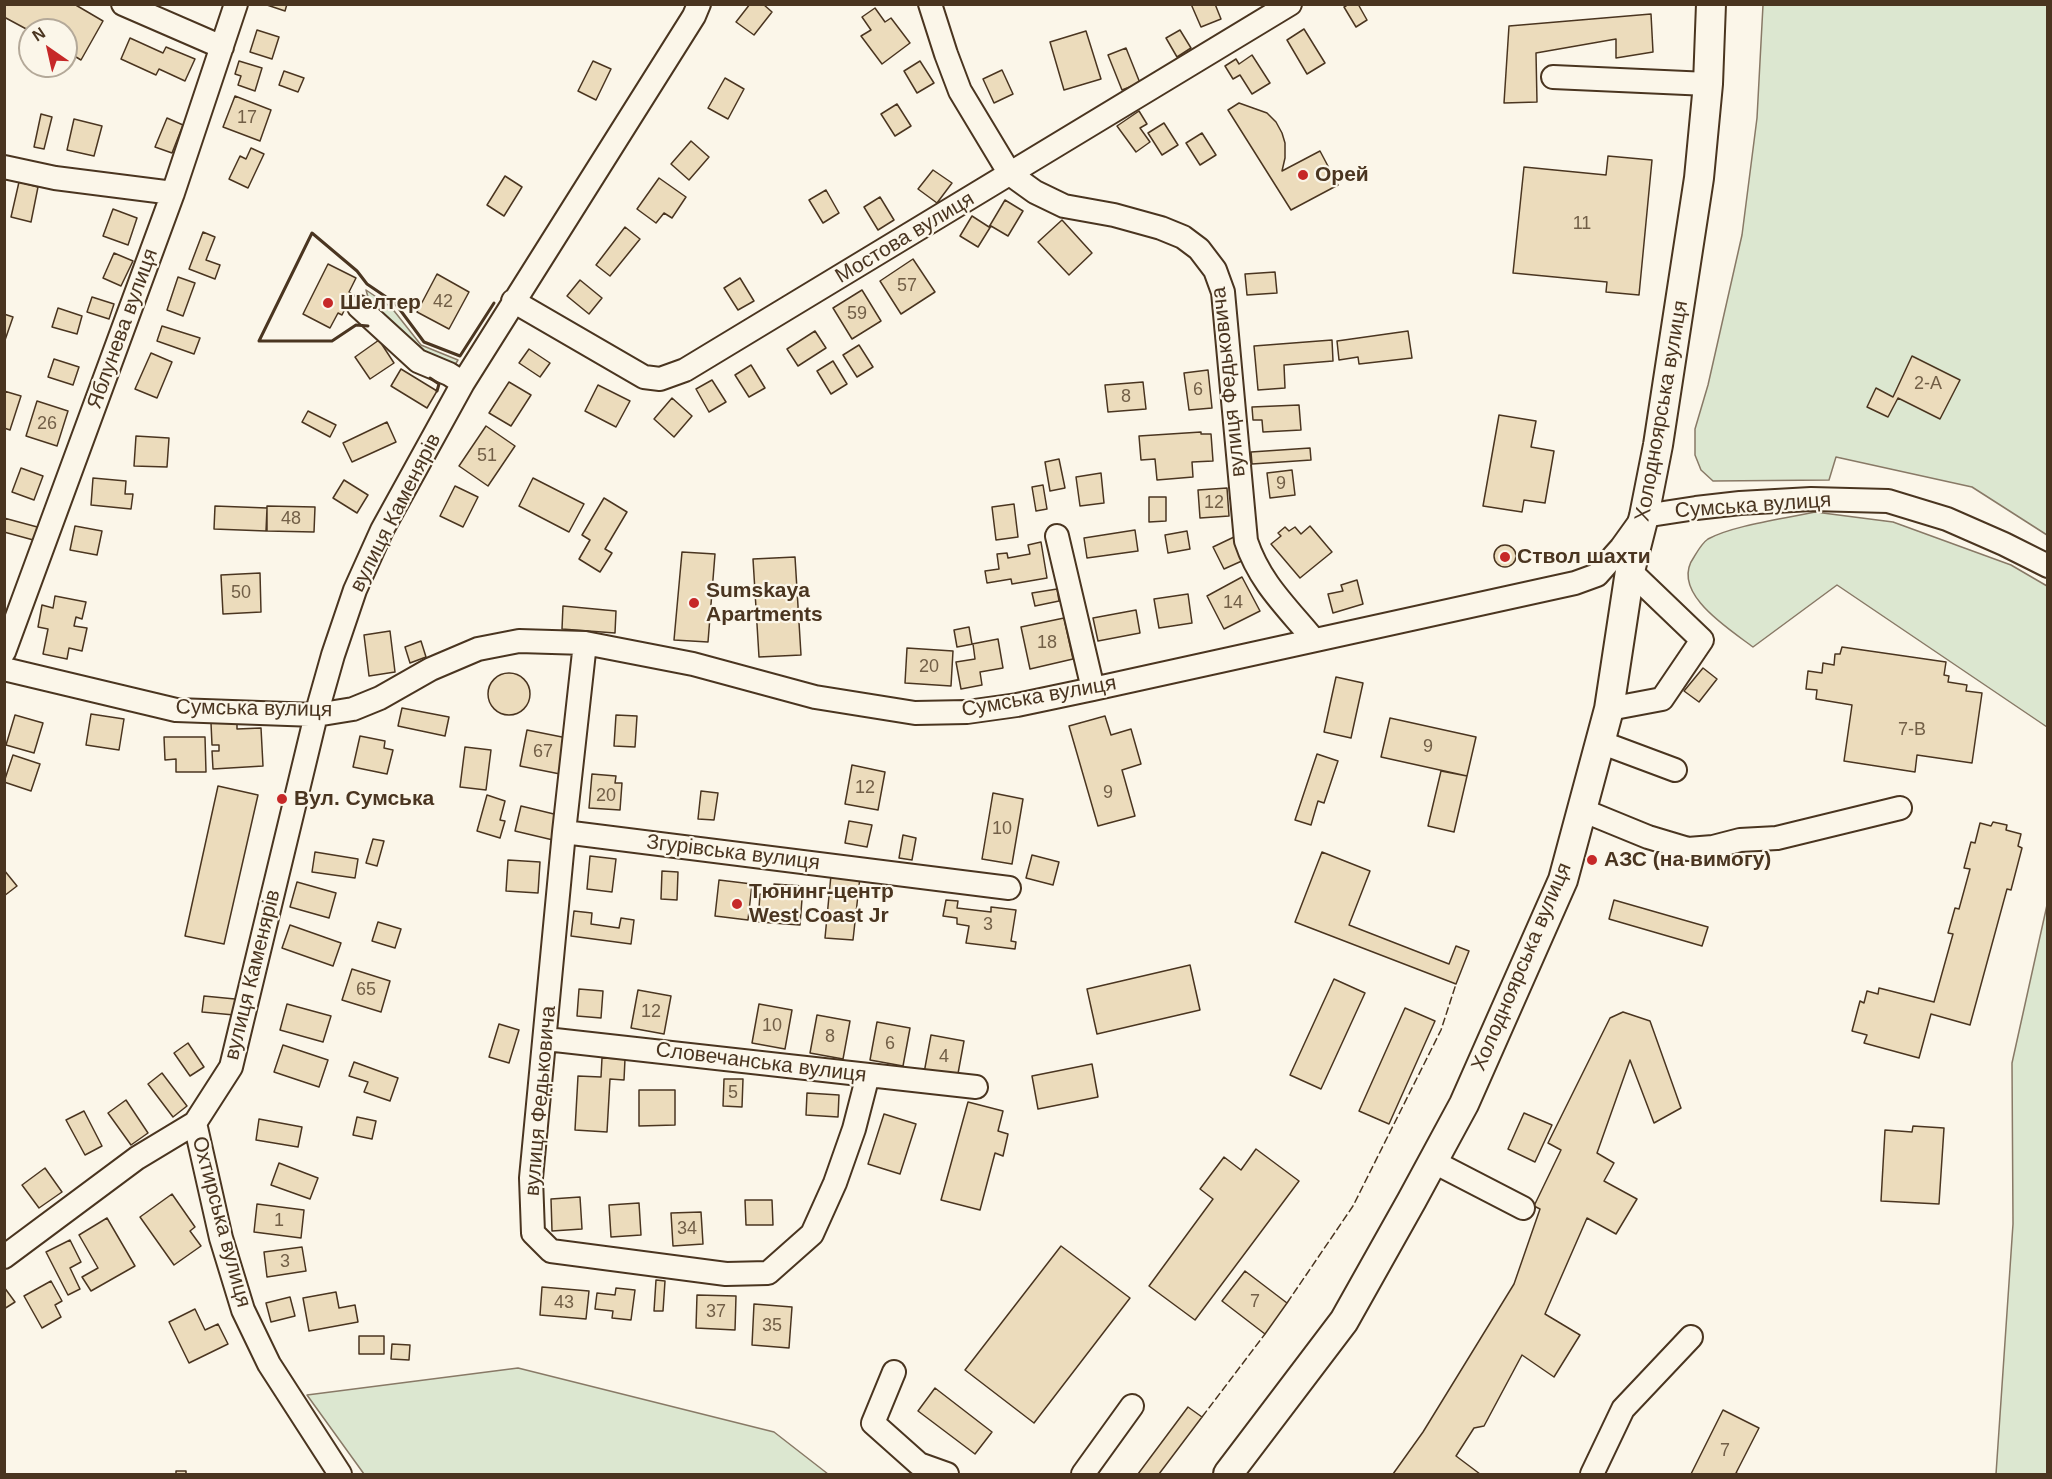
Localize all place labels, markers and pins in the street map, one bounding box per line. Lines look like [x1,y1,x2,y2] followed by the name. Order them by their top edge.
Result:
[1315,162,1369,188] place label: Орей
[1296,168,1310,182] marker: Орей
[340,290,421,316] place label: Шелтер
[321,296,335,310] marker: Шелтер
[1517,544,1651,570] place label: Ствол шахти
[1498,550,1512,564] marker: Ствол шахти
[706,578,823,628] place label: Sumskaya Apartments
[687,596,701,610] marker: Sumskaya Apartments
[294,786,434,812] place label: Вул. Сумська
[275,792,289,806] marker: Вул. Сумська
[1604,847,1771,873] place label: АЗС (на вимогу)
[1585,853,1599,867] marker: АЗС (на вимогу)
[749,879,894,929] place label: Тюнинг-центр West Coast Jr
[730,897,744,911] marker: Тюнинг-центр West Coast Jr

